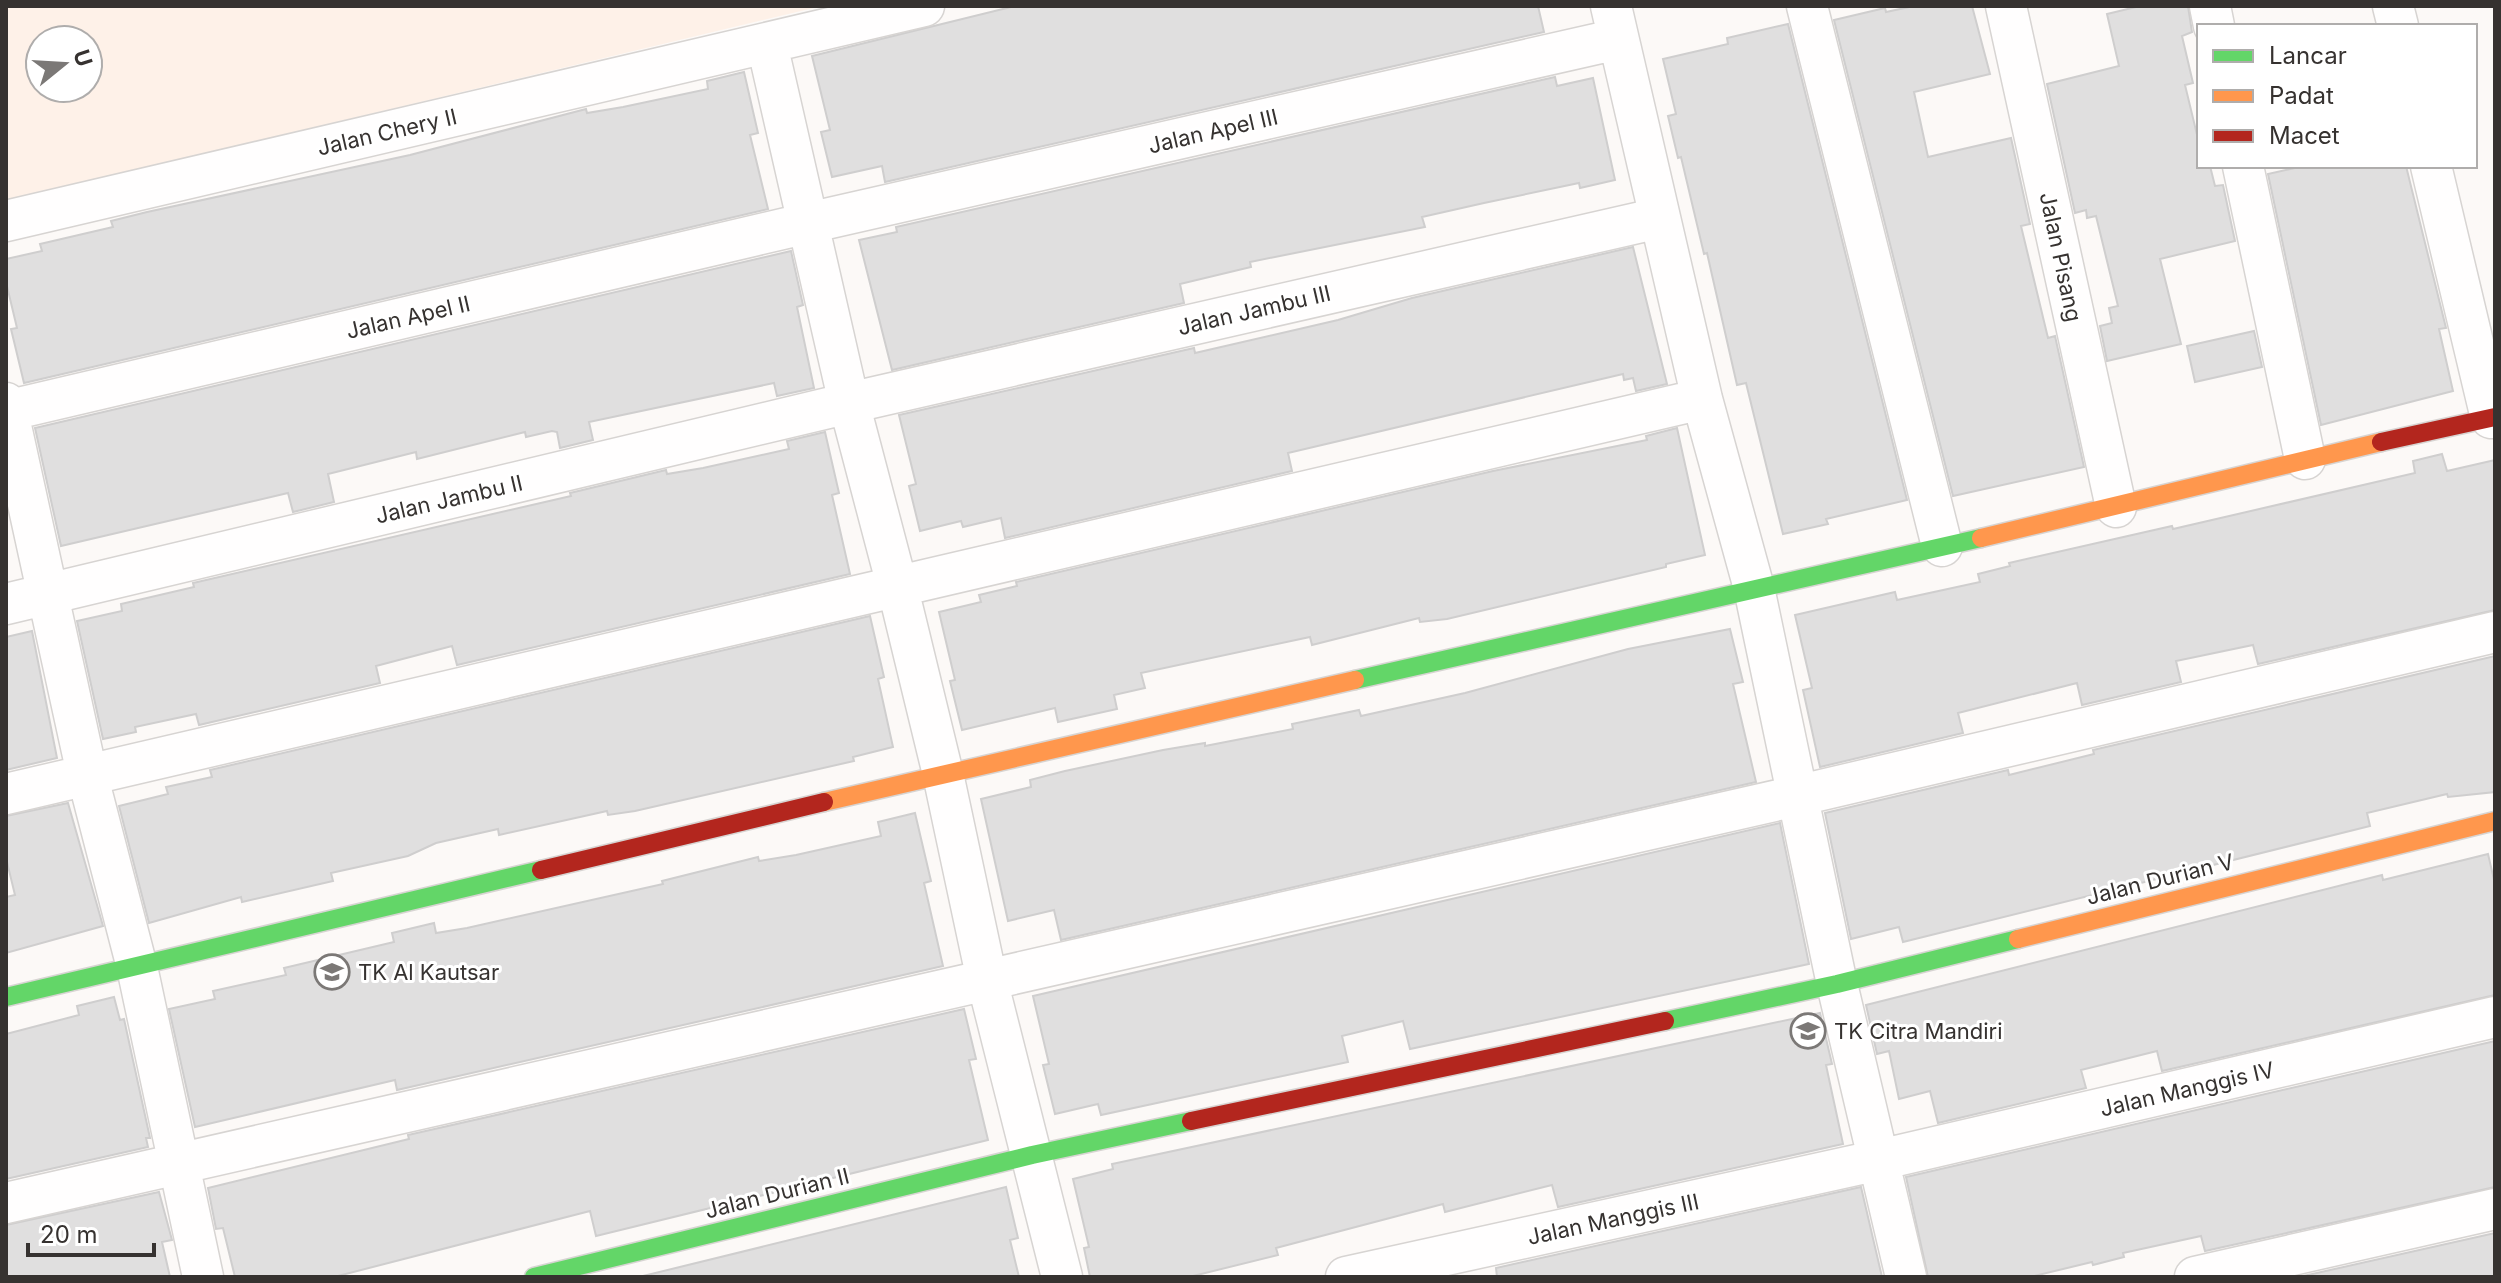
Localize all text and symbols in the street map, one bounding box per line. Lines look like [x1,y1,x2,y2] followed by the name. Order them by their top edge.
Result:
[24,24,104,104] north arrow
[2197,24,2477,168] legend
[2269,41,2347,70] text: Lancar
[68,46,98,69] text: U
[2269,81,2334,110] text: Padat
[315,103,459,161] street label: Jalan Chery II
[1146,103,1280,159] street label: Jalan Apel III
[2269,121,2340,150] text: Macet
[2035,190,2087,324] street label: Jalan Pisang
[1175,280,1333,340] street label: Jalan Jambu III
[343,290,473,344] street label: Jalan Apel II
[373,469,525,529] street label: Jalan Jambu II
[2083,848,2237,910] street label: Jalan Durian V
[313,953,351,991] school or university icon: TK Al Kautsar
[358,959,499,985] place label: TK Al Kautsar
[1789,1012,1827,1050] school or university icon: TK Citra Mandiri
[1834,1018,2003,1044] place label: TK Citra Mandiri
[2097,1056,2277,1122] street label: Jalan Manggis IV
[702,1162,852,1224] street label: Jalan Durian II
[1525,1188,1701,1250] street label: Jalan Manggis III
[28,1207,154,1257] scale bar
[40,1220,98,1249] text: 20 m

